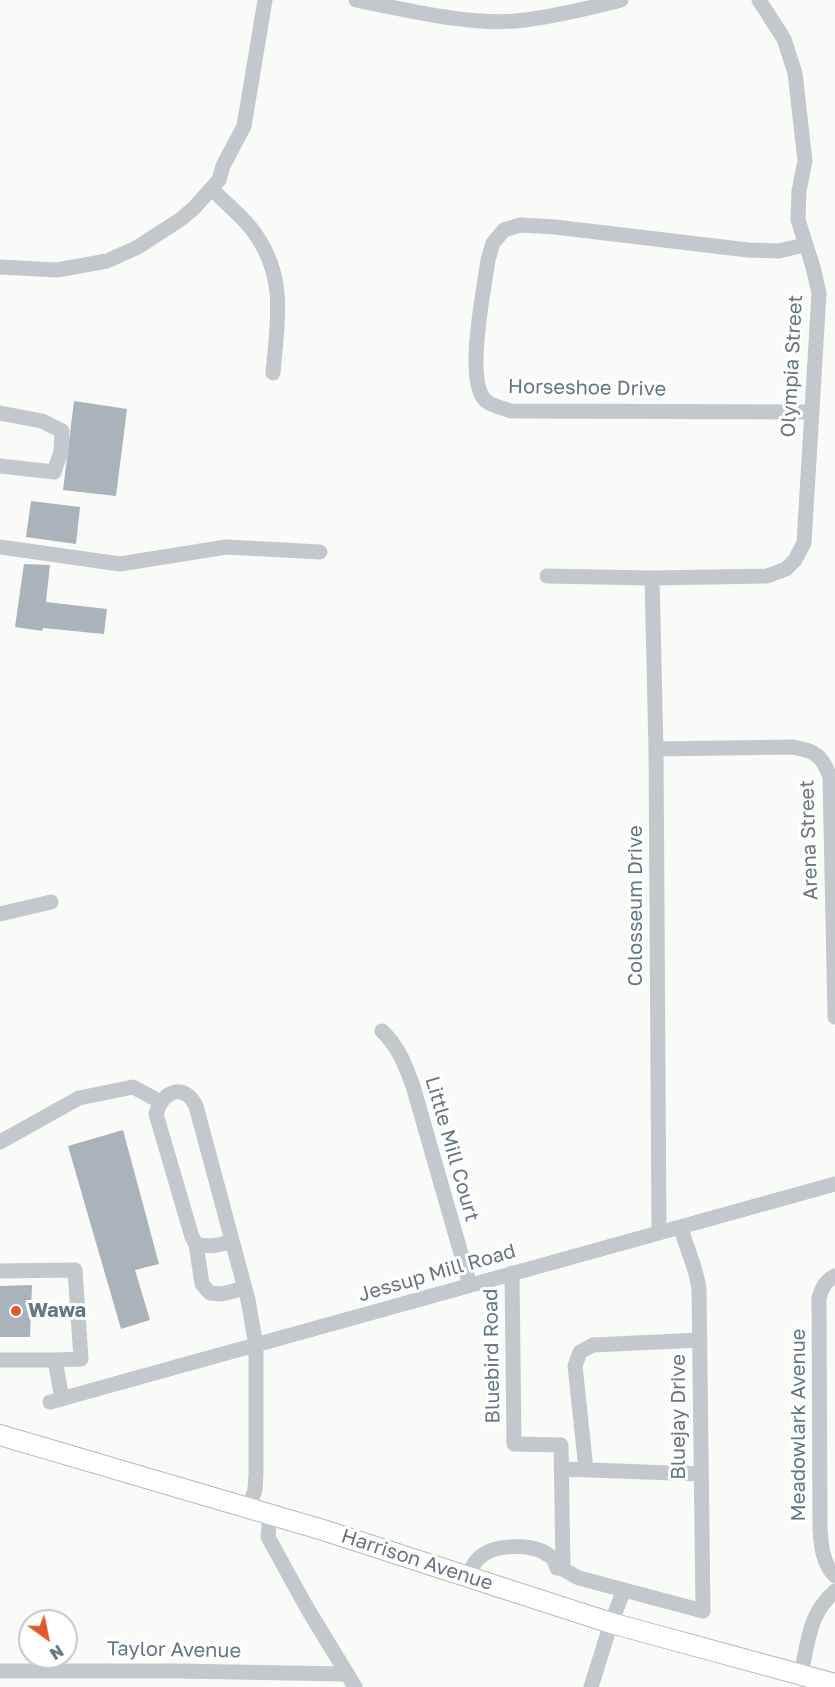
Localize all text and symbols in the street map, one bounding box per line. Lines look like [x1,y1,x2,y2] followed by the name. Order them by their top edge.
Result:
[776,294,808,438] street label: Olympia Street
[508,375,666,401] street label: Horseshoe Drive
[795,779,823,901] street label: Arena Street
[624,826,648,986] street label: Colosseum Drive
[420,1074,484,1224] street label: Little Mill Court
[356,1239,518,1307] street label: Jessup Mill Road
[479,1288,505,1424] street label: Bluebird Road
[28,1299,86,1323] place label: Wawa
[9,1304,23,1318] marker: Wawa
[787,1329,811,1521] street label: Meadowlark Avenue
[667,1354,691,1480] street label: Bluejay Drive
[338,1524,496,1596] street label: Harrison Avenue
[18,1609,78,1669] north arrow
[107,1637,241,1663] street label: Taylor Avenue
[46,1641,67,1664] text: N

